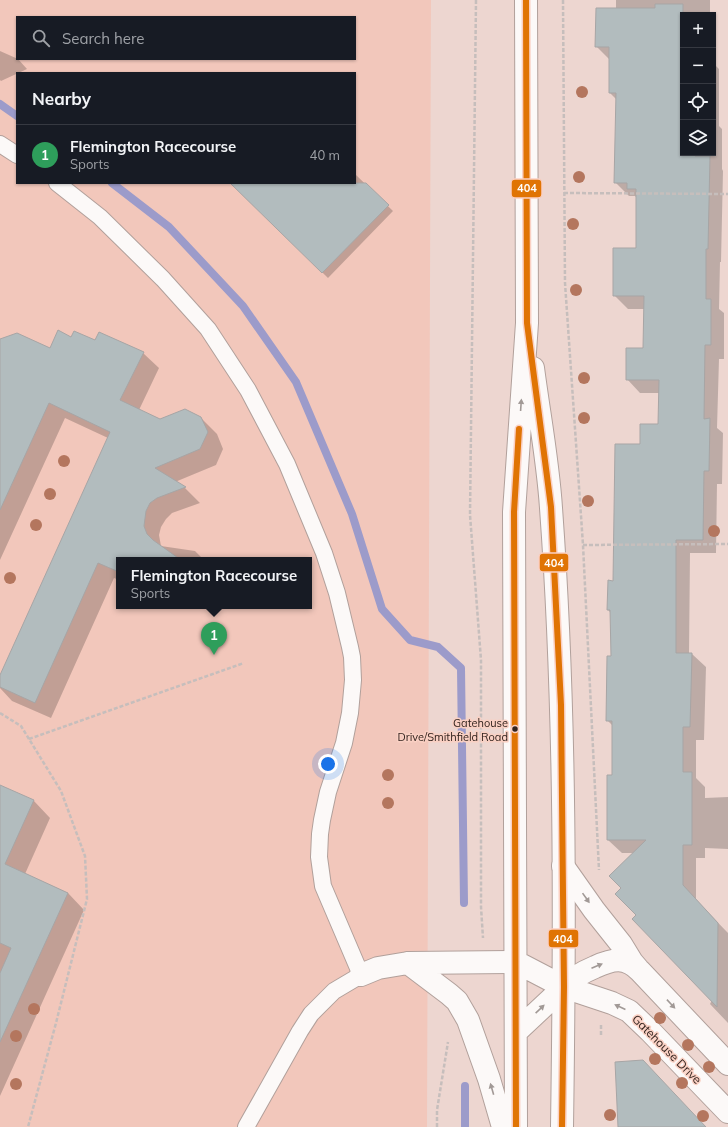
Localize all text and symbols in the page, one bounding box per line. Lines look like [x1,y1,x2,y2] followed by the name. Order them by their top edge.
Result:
[680,12,716,156] map controls
[680,12,716,48] button: +
[16,16,356,60] search box
[30,27,52,49] icon: search
[62,29,144,48] text: Search here
[680,48,716,84] button: −
[680,84,716,120] button: locate
[32,88,91,109] text: Nearby
[680,120,716,156] button: layers
[70,137,236,156] text: Flemington Racecourse
[41,147,49,163] text: 1
[310,147,340,163] text: 40 m
[70,156,109,172] text: Sports
[511,179,542,198] line badge: 404
[517,181,537,195] text: 404
[517,399,524,411] one-way arrow
[539,553,569,572] line badge: 404
[544,556,564,570] text: 404
[116,557,312,609] popup
[131,566,297,585] text: Flemington Racecourse
[131,585,170,601] text: Sports
[201,622,227,655] pin: 1
[397,716,508,744] place label: Gatehouse Drive/Smithfield Road
[510,724,520,734] marker: Gatehouse Drive/Smithfield Road
[318,754,338,774] your location
[582,893,590,903] one-way arrow
[548,929,579,948] line badge: 404
[553,932,573,946] text: 404
[591,963,602,969] one-way arrow
[666,999,675,1008] one-way arrow
[615,1004,626,1010] one-way arrow
[535,1005,545,1014] one-way arrow
[629,1011,705,1087] street label: Gatehouse Drive
[489,1083,495,1095] one-way arrow

